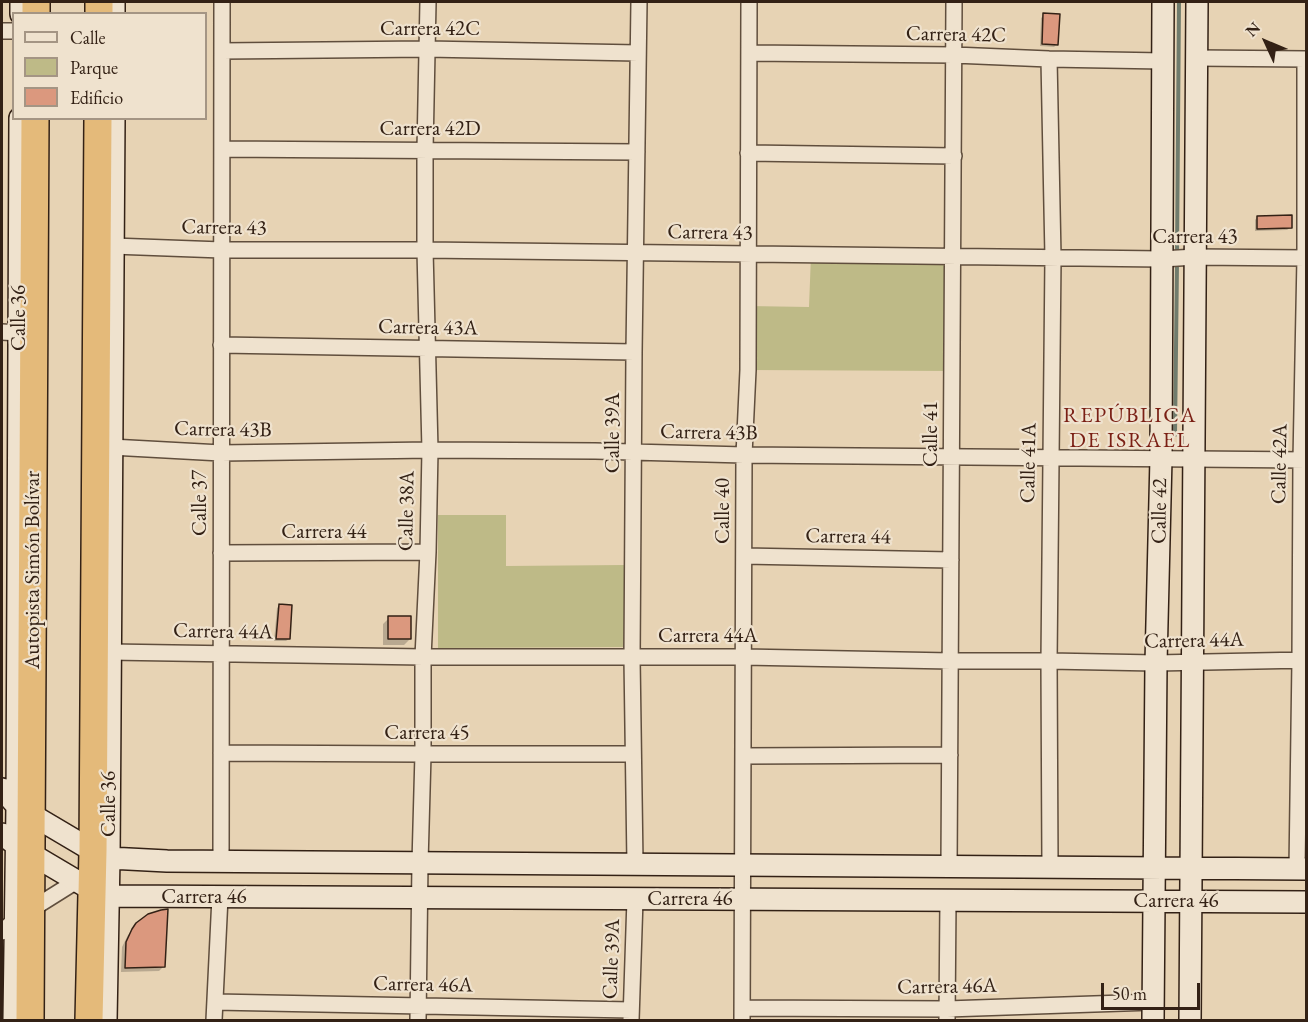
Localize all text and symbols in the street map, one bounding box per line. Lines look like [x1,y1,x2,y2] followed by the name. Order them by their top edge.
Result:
[12,12,207,120] legend
[1236,12,1296,72] north arrow
[380,16,480,42] street label: Carrera 42C
[1241,17,1265,41] text: N
[906,22,1006,48] street label: Carrera 42C
[70,26,106,49] text: Calle
[70,56,118,79] text: Parque
[70,86,123,109] text: Edificio
[379,116,481,142] street label: Carrera 42D
[181,215,267,241] street label: Carrera 43
[667,220,753,246] street label: Carrera 43
[1152,224,1238,250] street label: Carrera 43
[6,285,32,351] street label: Calle 36
[378,315,478,341] street label: Carrera 43A
[600,393,626,473] street label: Calle 39A
[918,401,944,467] street label: Calle 41
[1063,403,1197,454] district label: REPÚBLICA DE ISRAEL
[174,417,272,443] street label: Carrera 43B
[660,420,758,446] street label: Carrera 43B
[1016,423,1042,503] street label: Calle 41A
[1267,424,1293,504] street label: Calle 42A
[187,470,213,536] street label: Calle 37
[20,471,46,669] street label: Autopista Simón Bolívar
[394,471,420,551] street label: Calle 38A
[710,478,736,544] street label: Calle 40
[1147,478,1173,544] street label: Calle 42
[281,519,367,545] street label: Carrera 44
[805,524,891,550] street label: Carrera 44
[173,619,273,645] street label: Carrera 44A
[658,623,758,649] street label: Carrera 44A
[1144,628,1244,654] street label: Carrera 44A
[384,720,470,746] street label: Carrera 45
[96,771,122,837] street label: Calle 36
[161,884,247,910] street label: Carrera 46
[647,886,733,912] street label: Carrera 46
[1133,888,1219,914] street label: Carrera 46
[598,918,626,1000] street label: Calle 39A
[1104,971,1203,1009] scale bar
[373,972,473,998] street label: Carrera 46A
[897,974,997,1000] street label: Carrera 46A
[1112,982,1147,1005] text: 50 m

